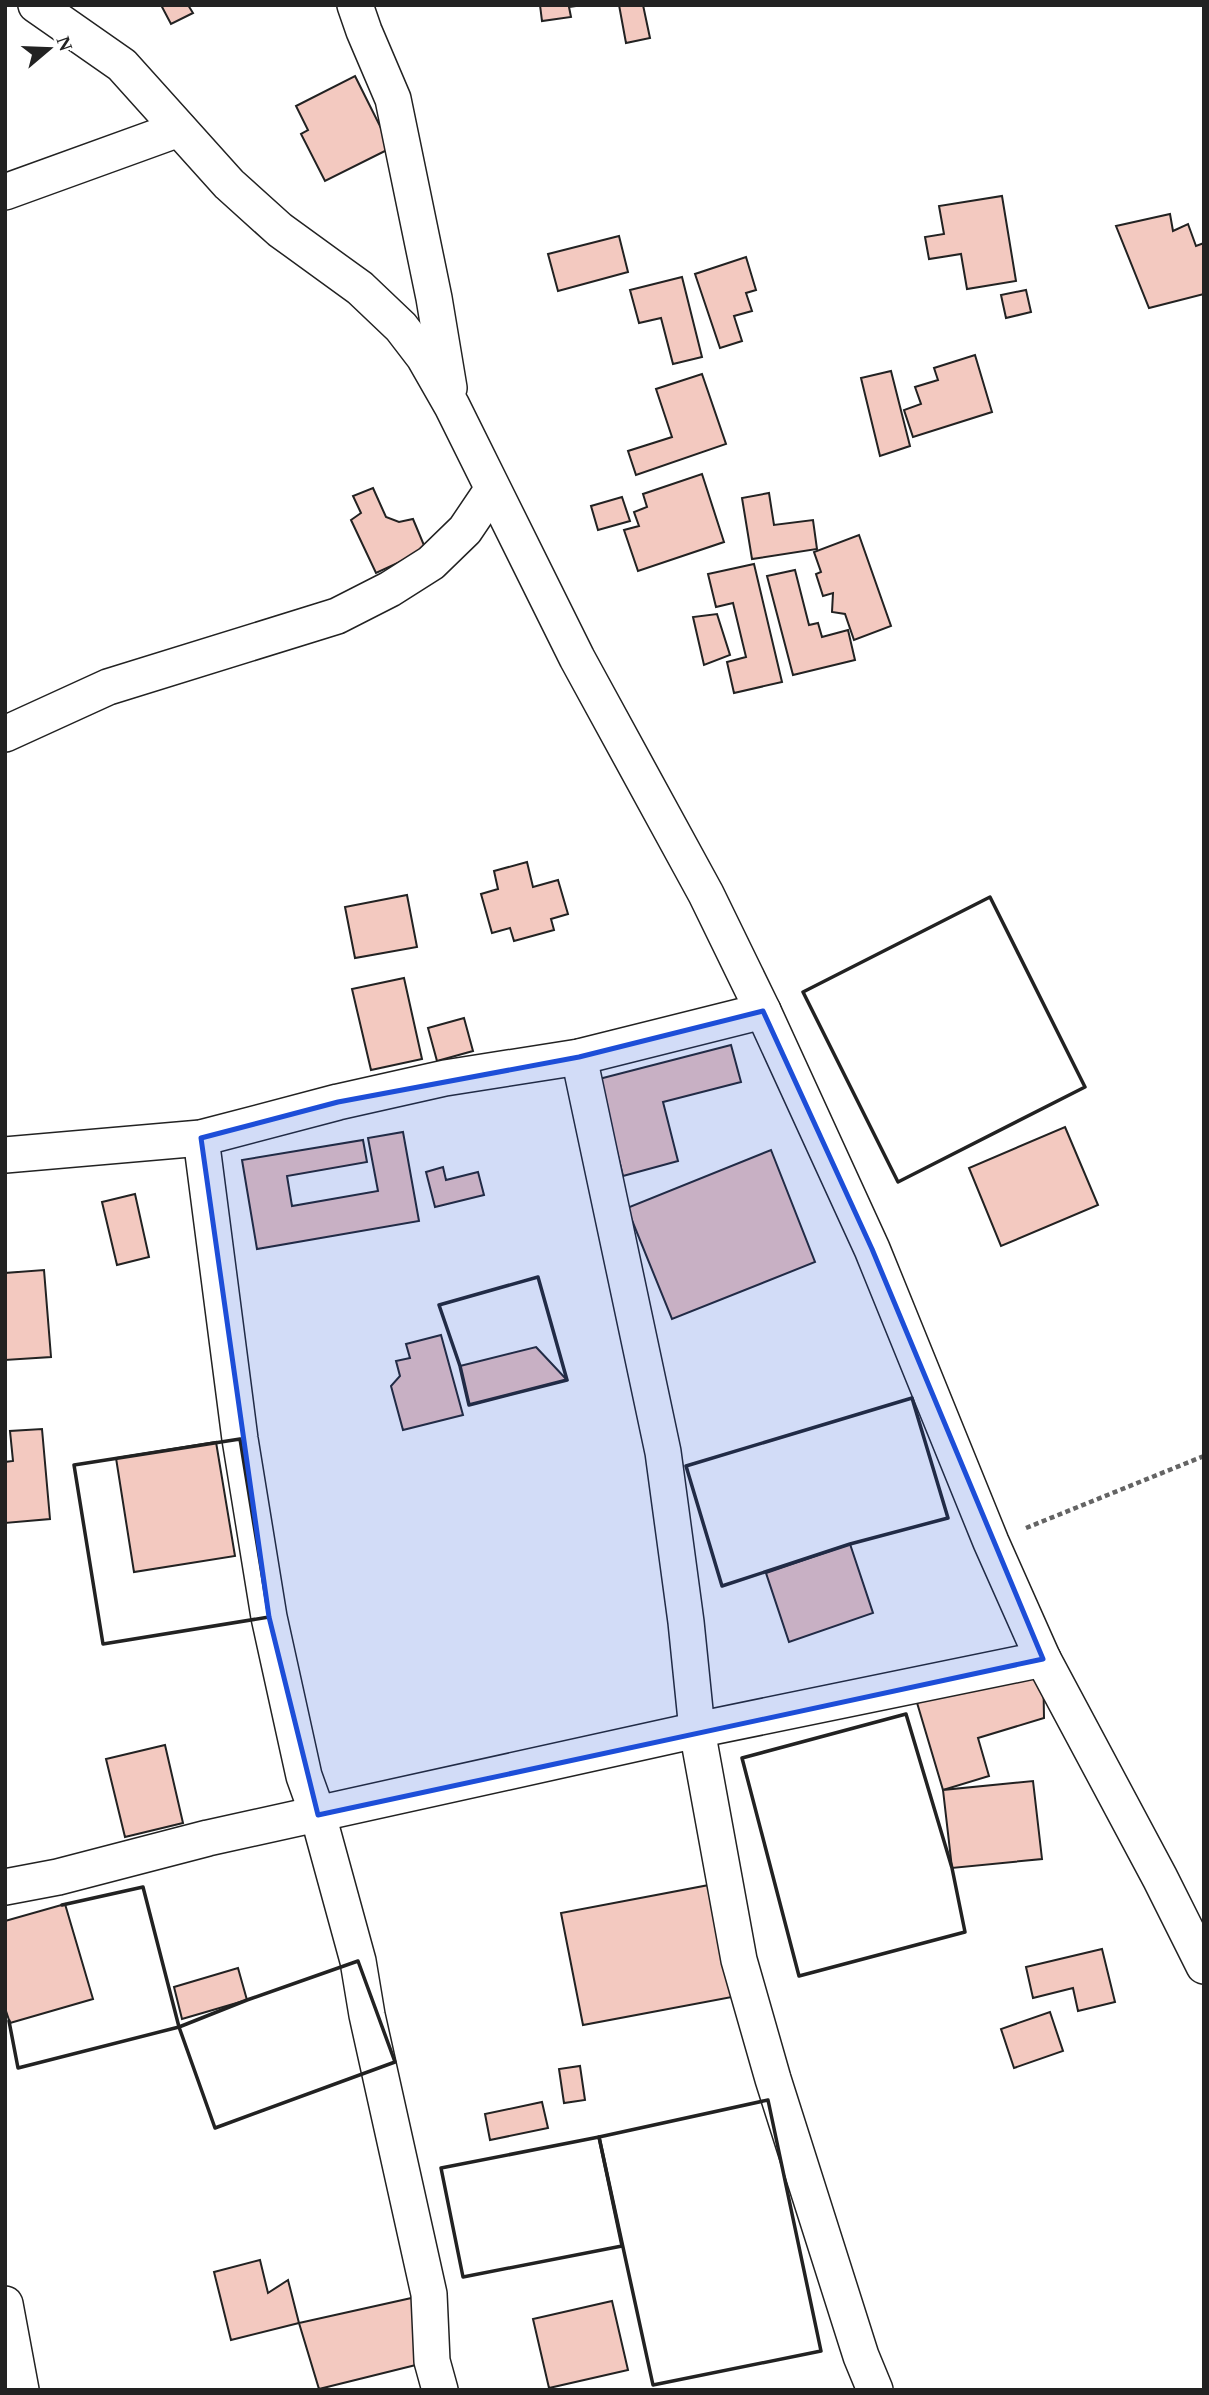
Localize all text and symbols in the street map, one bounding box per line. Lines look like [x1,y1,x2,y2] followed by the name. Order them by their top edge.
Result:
[14,14,84,84] north arrow
[52,34,77,54] text: N

